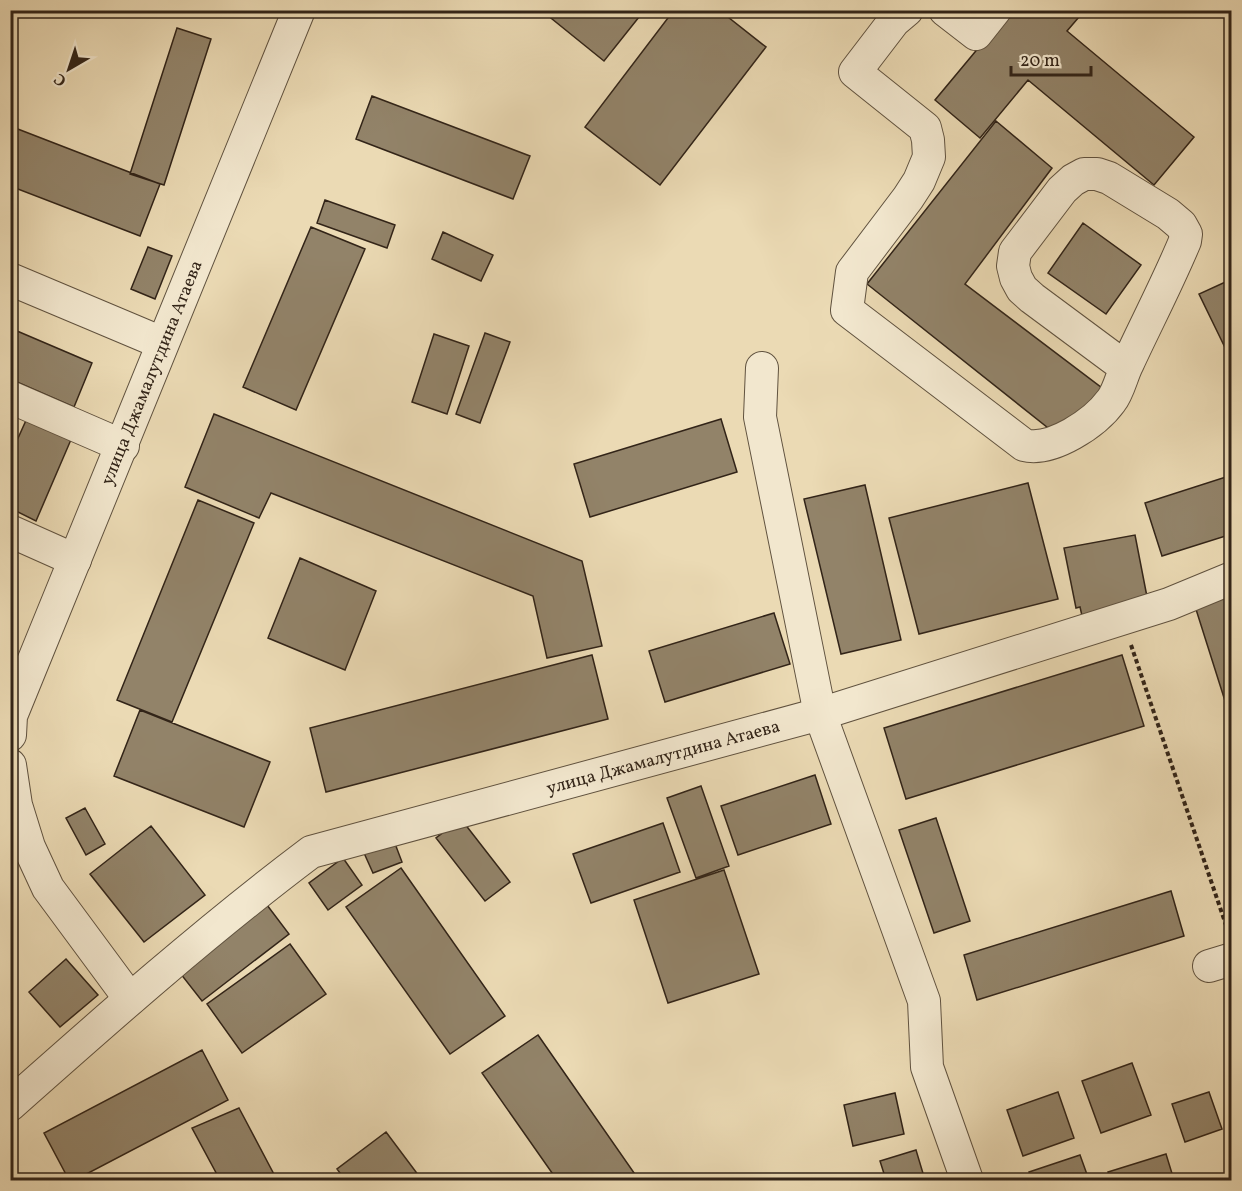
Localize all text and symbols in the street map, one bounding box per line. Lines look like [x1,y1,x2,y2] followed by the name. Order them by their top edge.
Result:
[39,39,99,99] north arrow
[1011,39,1090,77] scale bar
[1020,49,1060,74] text: 20 m
[50,67,72,91] text: С
[95,257,210,489] street label: улица Джамалутдина Атаева
[544,714,783,802] street label: улица Джамалутдина Атаева

